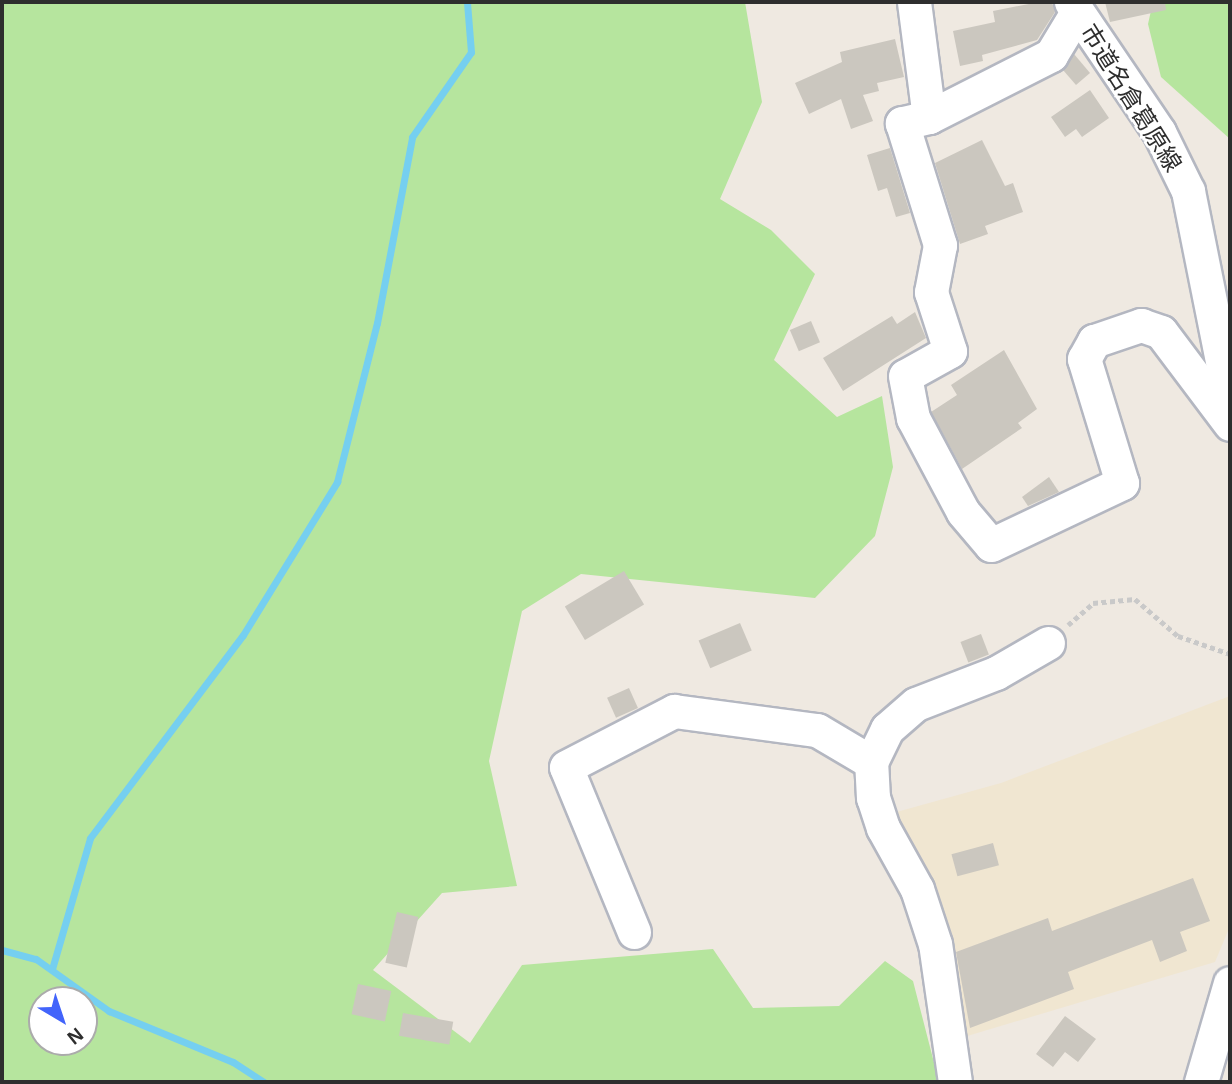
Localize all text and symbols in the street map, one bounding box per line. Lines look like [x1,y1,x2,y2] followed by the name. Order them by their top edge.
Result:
[1074,19,1188,177] street label: 市道名倉葛原線
[28,986,98,1056] north arrow
[63,1024,87,1049] text: N

